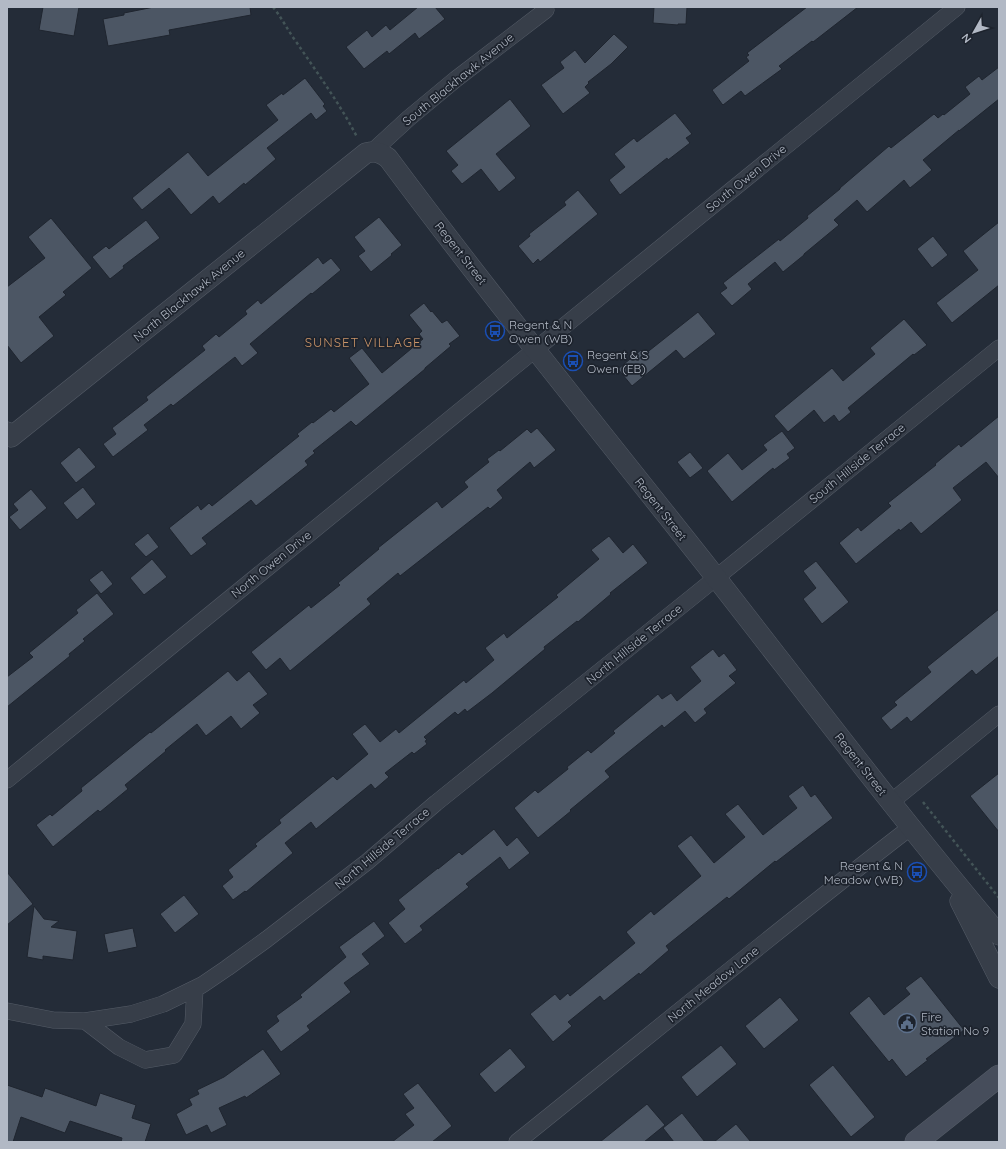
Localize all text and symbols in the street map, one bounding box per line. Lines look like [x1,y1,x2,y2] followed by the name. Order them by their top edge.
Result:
[954,12,994,52] north arrow
[399,29,517,129] street label: South Blackhawk Avenue
[958,31,974,46] text: N
[703,141,789,215] street label: South Owen Drive
[432,219,490,287] street label: Regent Street
[130,245,248,345] street label: North Blackhawk Avenue
[509,317,573,346] place label: Regent & N Owen (WB)
[484,320,506,342] bus stop icon: Regent & N Owen (WB)
[305,334,421,350] district label: SUNSET VILLAGE
[587,347,648,376] place label: Regent & S Owen (EB)
[562,350,584,372] bus stop icon: Regent & S Owen (EB)
[806,420,908,506] street label: South Hillside Terrace
[632,475,690,543] street label: Regent Street
[228,527,314,601] street label: North Owen Drive
[583,601,685,687] street label: North Hillside Terrace
[832,730,890,798] street label: Regent Street
[332,804,433,892] street label: North Hillside Terrace
[824,858,903,887] place label: Regent & N Meadow (WB)
[906,861,928,883] bus stop icon: Regent & N Meadow (WB)
[664,942,762,1025] street label: North Meadow Lane
[921,1009,989,1038] place label: Fire Station No 9
[896,1012,918,1034] public building icon: Fire Station No 9

